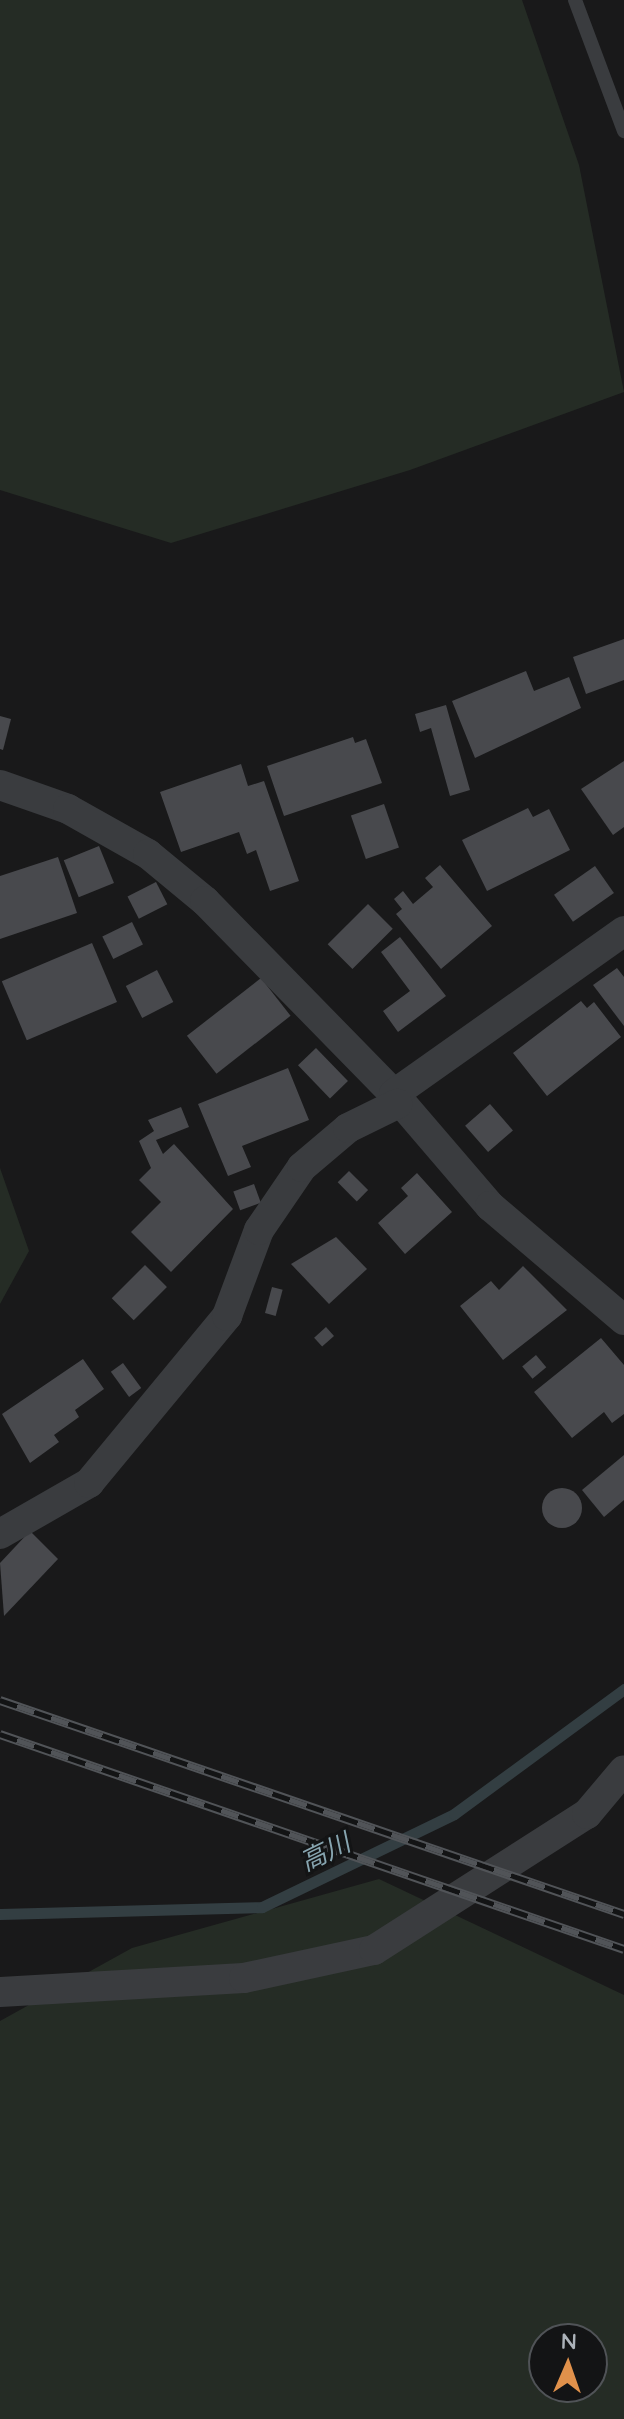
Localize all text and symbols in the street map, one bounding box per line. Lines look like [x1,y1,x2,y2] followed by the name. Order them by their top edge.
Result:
[295,1827,355,1877] water label: 高川
[528,2323,608,2403] north arrow
[560,2327,577,2355] text: N

